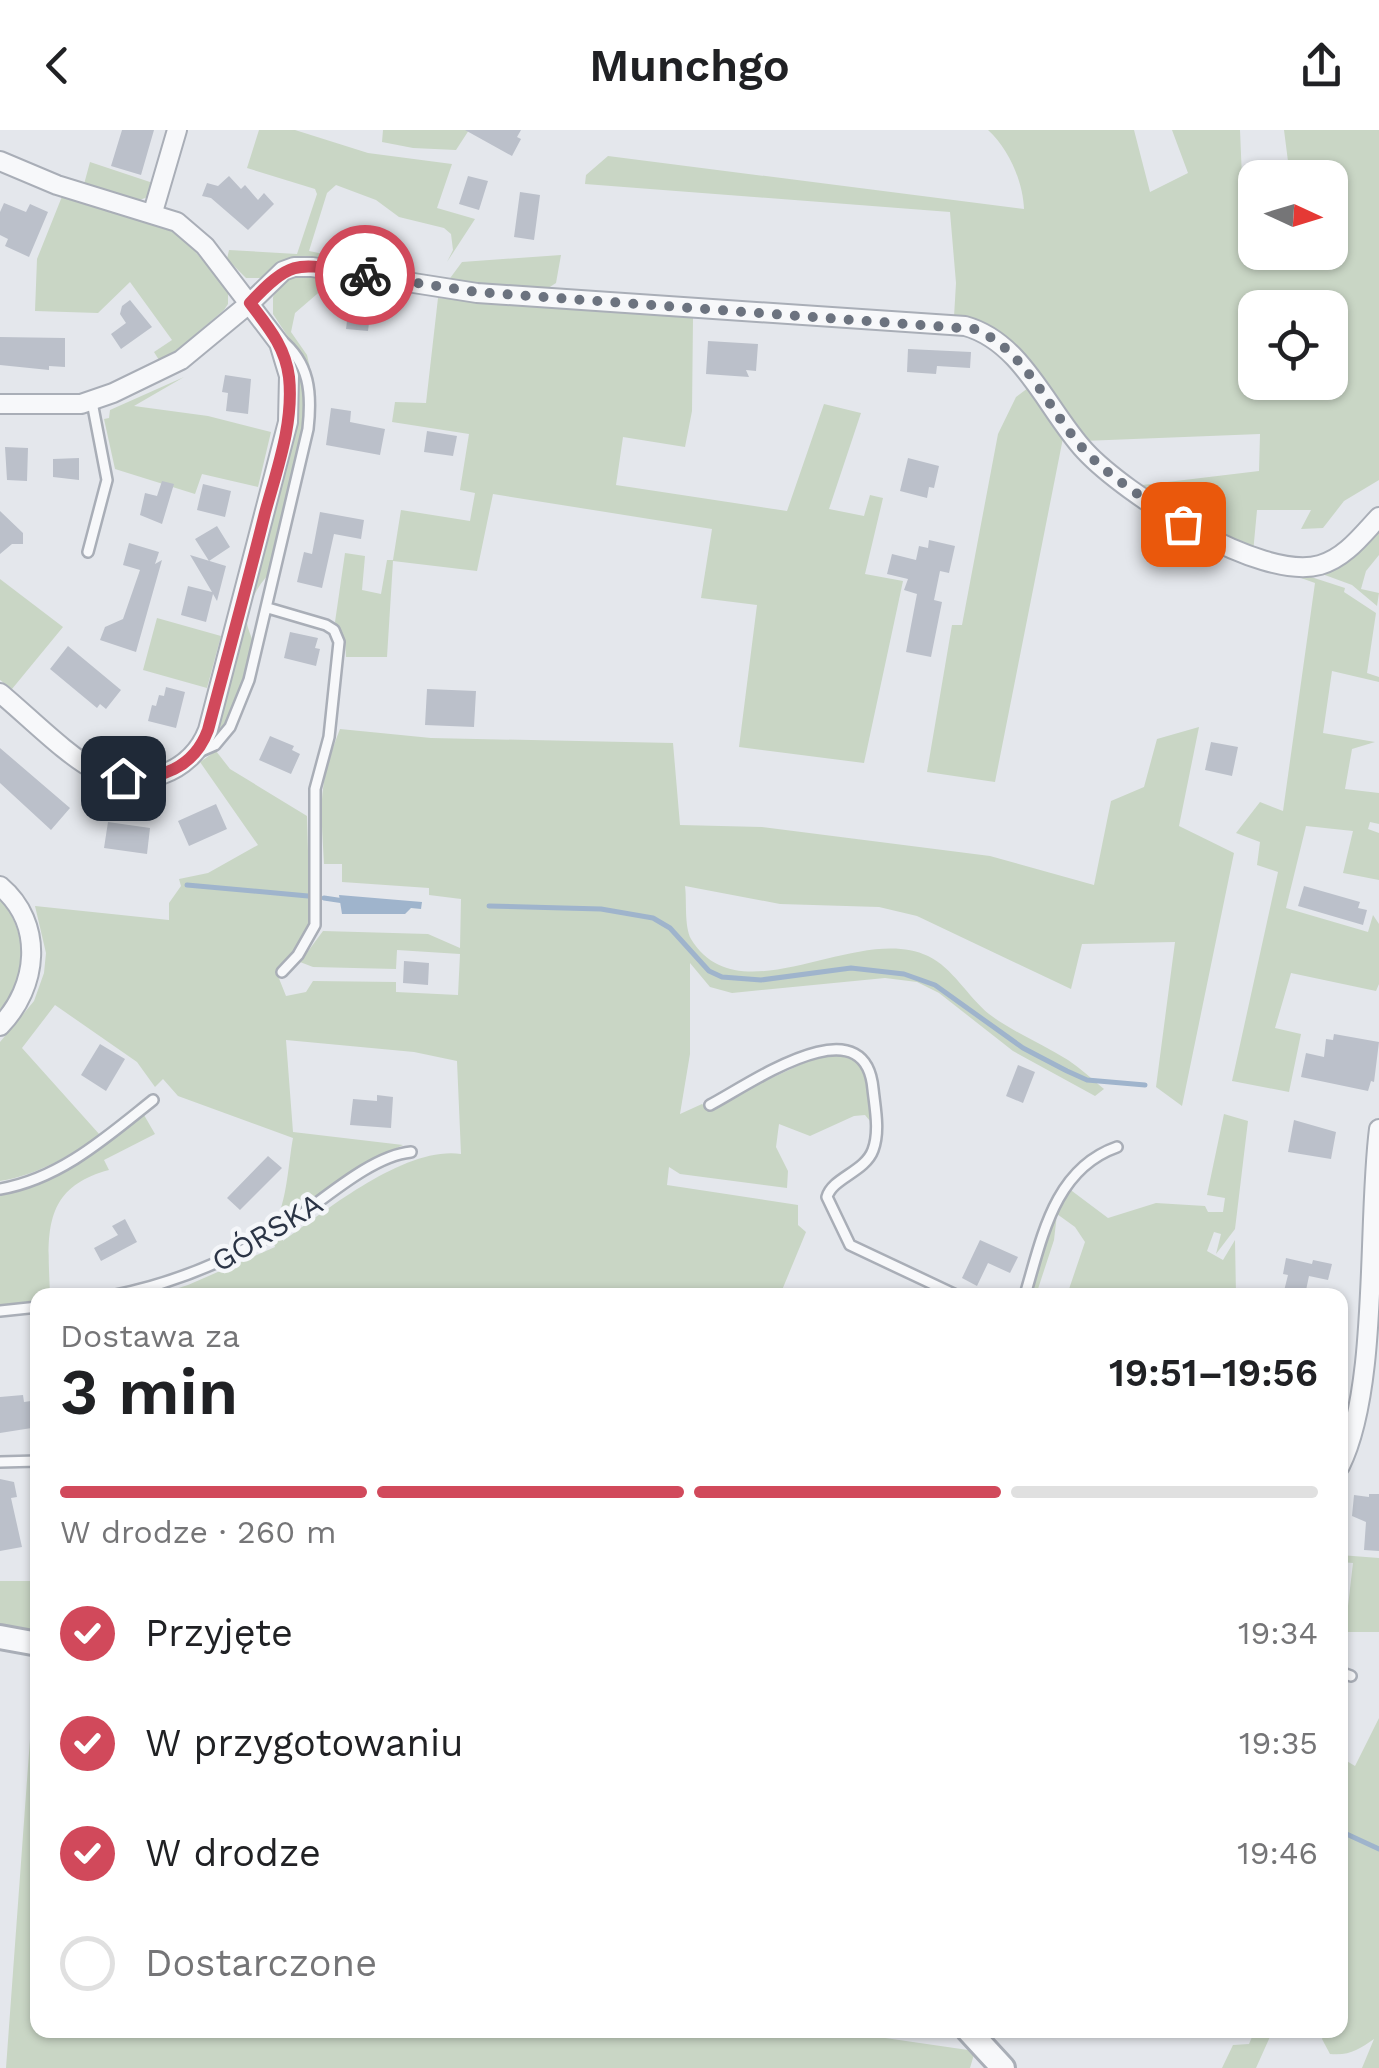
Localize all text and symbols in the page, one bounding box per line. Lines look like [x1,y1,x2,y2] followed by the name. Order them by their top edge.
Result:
[30,38,85,93] icon: back
[1294,38,1349,93] icon: share
[589,39,790,92] text: Munchgo
[1238,160,1348,270] north arrow
[1238,160,1348,400] map controls
[315,225,415,325] courier
[338,248,393,303] icon: bike
[1238,290,1348,400] button: locate
[1141,482,1226,567] pin
[1156,497,1211,552] icon: bag
[81,736,166,821] pin
[96,751,151,806] icon: home
[205,1185,329,1279] street label: GÓRSKA
[60,1317,240,1355] text: Dostawa za
[1109,1351,1318,1395] text: 19:51–19:56
[60,1354,238,1430] text: 3 min
[60,1513,337,1551] text: W drodze · 260 m
[60,1606,115,1661] icon: check
[145,1611,293,1655] text: Przyjęte
[1238,1614,1318,1652] text: 19:34
[60,1716,115,1771] icon: check
[145,1721,464,1765] text: W przygotowaniu
[1239,1724,1318,1762] text: 19:35
[60,1826,115,1881] icon: check
[145,1831,321,1875] text: W drodze
[1237,1834,1318,1872] text: 19:46
[145,1941,377,1985] text: Dostarczone

